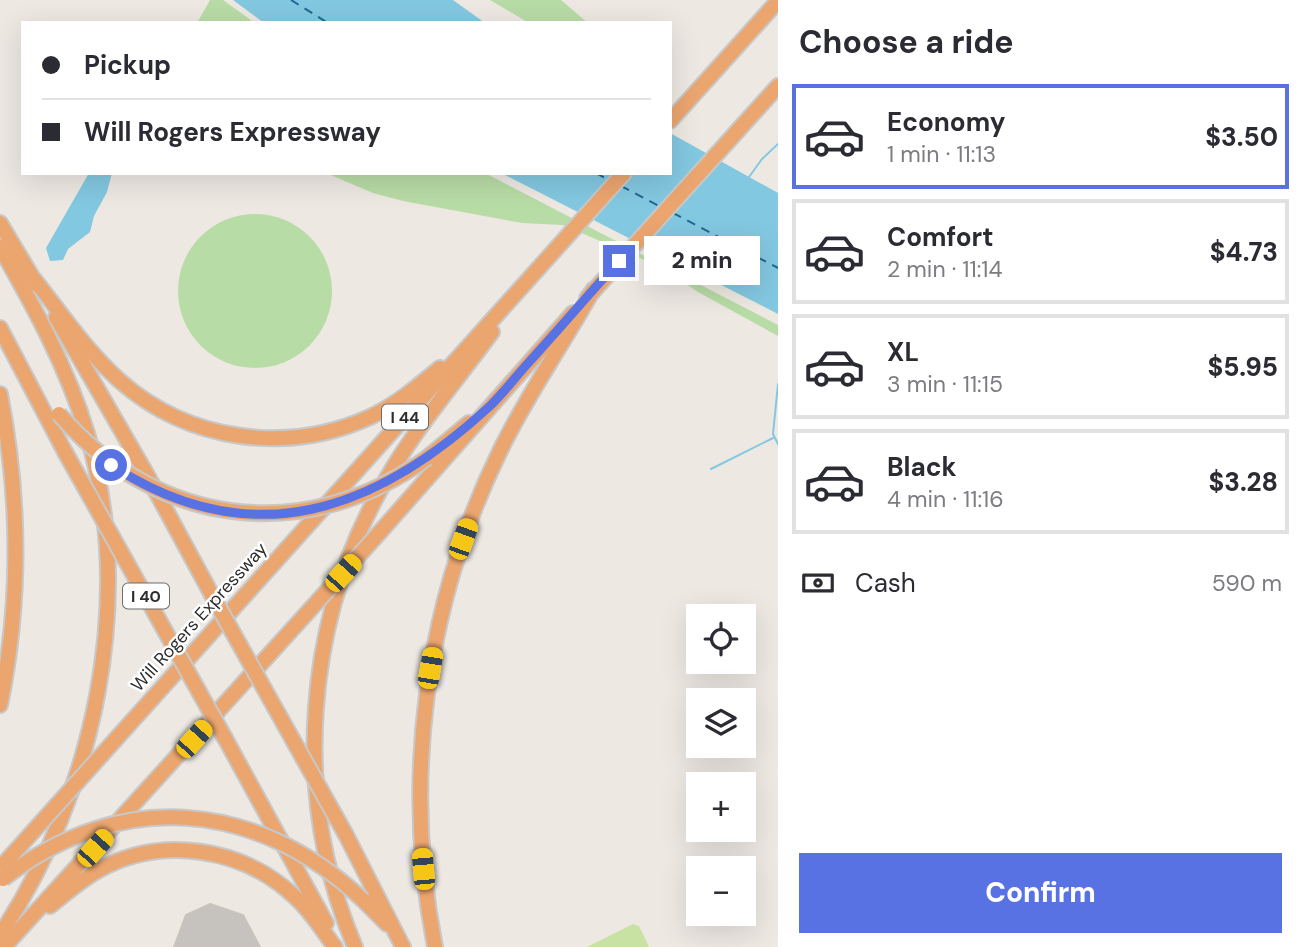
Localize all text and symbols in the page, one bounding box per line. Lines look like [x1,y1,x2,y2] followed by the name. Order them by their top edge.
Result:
[799,21,1014,63] text: Choose a ride
[84,48,171,82] text: Pickup
[803,105,866,168] icon: car
[887,105,1005,139] text: Economy
[84,115,381,149] text: Will Rogers Expressway
[1205,120,1278,154] text: $3.50
[887,139,996,169] text: 1 min · 11:13
[803,220,866,283] icon: car
[887,220,993,254] text: Comfort
[1210,235,1278,269] text: $4.73
[644,236,759,286] callout: 2 min
[603,245,635,277] route end
[671,245,733,275] text: 2 min
[887,254,1003,284] text: 2 min · 11:14
[803,335,866,398] icon: car
[887,335,919,369] text: XL
[1207,350,1278,384] text: $5.95
[887,369,1003,399] text: 3 min · 11:15
[382,404,428,430] road number: I 44
[95,449,127,481] route start
[803,450,866,513] icon: car
[887,450,957,484] text: Black
[1208,465,1278,499] text: $3.28
[887,484,1004,514] text: 4 min · 11:16
[446,516,481,562] car
[126,537,272,697] street label: Will Rogers Expressway
[322,550,365,596] car
[799,564,837,602] icon: cash
[855,566,916,600] text: Cash
[1212,568,1282,598] text: 590 m
[123,583,169,608] road number: I 40
[686,604,756,926] map controls
[686,604,756,674] button: locate
[417,645,444,691] car
[686,688,756,758] button: layers
[173,716,216,762] car
[686,772,756,842] button: +
[74,825,117,871] car
[411,847,436,891] car
[799,853,1282,933] button: Confirm
[686,856,756,926] button: −

